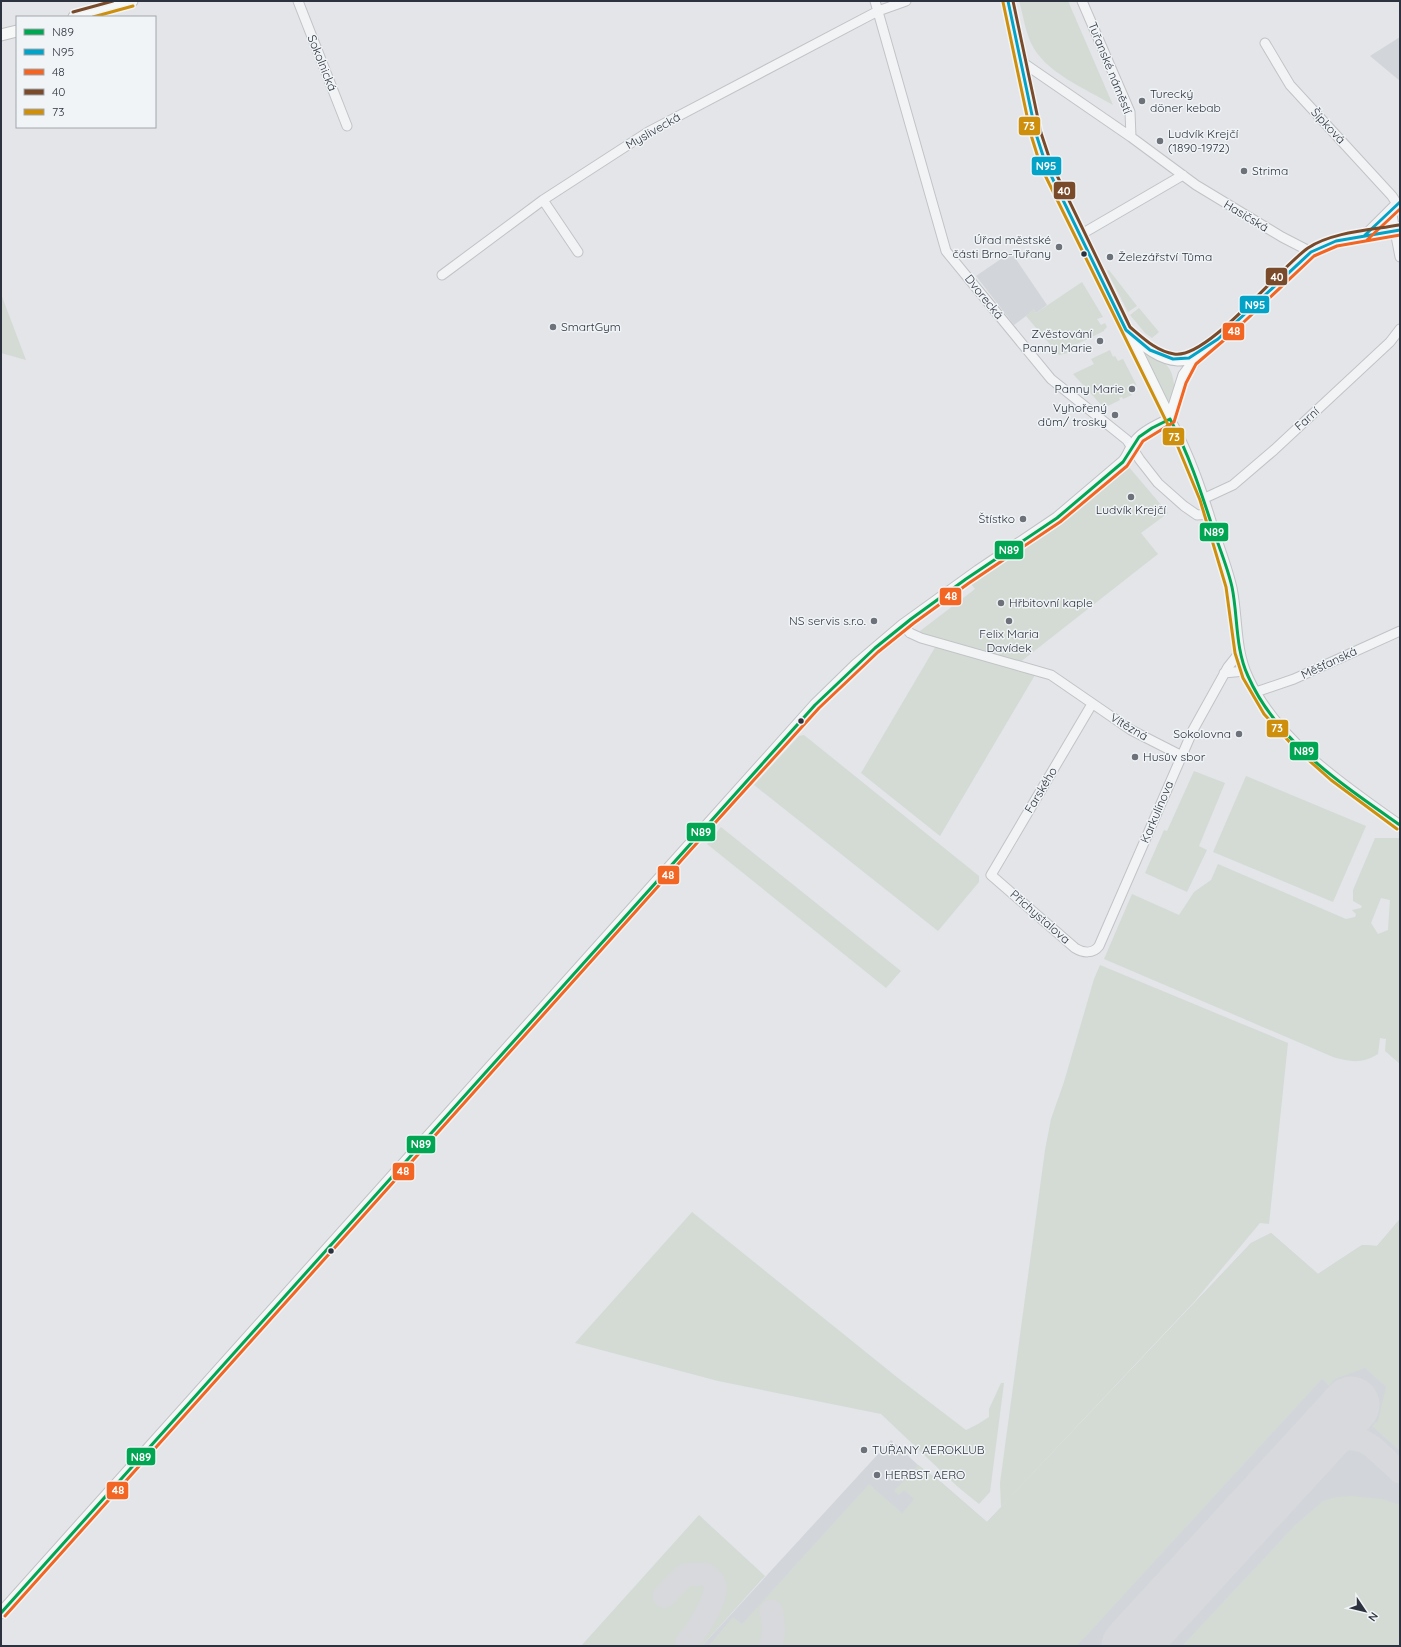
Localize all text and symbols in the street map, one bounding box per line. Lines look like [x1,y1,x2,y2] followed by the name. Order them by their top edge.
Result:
[16,16,156,128] legend
[1085,20,1136,116] street label: Tuřanské náměstí
[52,24,74,39] text: N89
[304,32,341,93] street label: Sokolnická
[52,44,74,59] text: N95
[52,64,65,79] text: 48
[52,84,65,99] text: 40
[1150,86,1221,115] place label: Turecký döner kebab
[1137,96,1147,106] marker: Turecký döner kebab
[52,104,64,119] text: 73
[1308,105,1349,147] street label: Šípková
[623,109,683,152] street label: Myslivecká
[1018,116,1041,136] line badge: 73
[1023,119,1035,133] text: 73
[1168,126,1239,155] place label: Ludvík Krejčí (1890-1972)
[1155,136,1165,146] marker: Ludvík Krejčí (1890-1972)
[1031,156,1062,176] line badge: N95
[1036,159,1056,173] text: N95
[1252,163,1288,178] place label: Strima
[1239,166,1249,176] marker: Strima
[1053,181,1076,200] line badge: 40
[1057,184,1071,198] text: 40
[1221,196,1271,235] street label: Hasičská
[952,232,1051,261] place label: Úřad městské části Brno-Tuřany
[1054,242,1064,252] marker: Úřad městské části Brno-Tuřany
[1079,249,1089,259] unlabelled marker
[1118,249,1212,264] place label: Železářství Tůma
[1105,252,1115,262] marker: Železářství Tůma
[1265,267,1288,286] line badge: 40
[1270,270,1284,284] text: 40
[962,271,1007,322] street label: Dvorecká
[1239,295,1270,314] line badge: N95
[1245,298,1265,312] text: N95
[561,319,621,334] place label: SmartGym
[548,322,558,332] marker: SmartGym
[1222,322,1245,341] line badge: 48
[1228,324,1240,338] text: 48
[1023,326,1092,355] place label: Zvěstování Panny Marie
[1095,336,1105,346] marker: Zvěstování Panny Marie
[1055,381,1124,396] place label: Panny Marie
[1127,384,1137,394] marker: Panny Marie
[1038,400,1107,429] place label: Vyhořený dům/ trosky
[1291,403,1322,434] street label: Farní
[1110,410,1120,420] marker: Vyhořený dům/ trosky
[1162,427,1185,446] line badge: 73
[1168,430,1180,444] text: 73
[1126,492,1136,502] marker: Ludvík Krejčí
[1096,502,1167,517] place label: Ludvík Krejčí
[979,511,1015,526] place label: Štístko
[1018,514,1028,524] marker: Štístko
[1199,522,1229,542] line badge: N89
[1204,525,1224,539] text: N89
[994,540,1024,560] line badge: N89
[999,543,1019,557] text: N89
[939,587,962,606] line badge: 48
[945,589,957,603] text: 48
[1009,595,1093,610] place label: Hřbitovní kaple
[996,598,1006,608] marker: Hřbitovní kaple
[789,613,866,628] place label: NS servis s.r.o.
[869,616,879,626] marker: NS servis s.r.o.
[1004,616,1014,626] marker: Felix Maria Davídek
[979,626,1039,655] place label: Felix Maria Davídek
[1298,643,1359,682] street label: Měšťanská
[1108,710,1151,744] street label: Vítězná
[796,716,806,726] unlabelled marker
[1266,719,1289,738] line badge: 73
[1271,721,1283,735] text: 73
[1173,726,1231,741] place label: Sokolovna
[1234,729,1244,739] marker: Sokolovna
[1289,741,1319,761] line badge: N89
[1294,744,1314,758] text: N89
[1143,749,1206,764] place label: Husův sbor
[1130,752,1140,762] marker: Husův sbor
[1021,764,1060,815] street label: Farského
[1137,778,1176,845] street label: Karkulínova
[686,822,716,842] line badge: N89
[691,825,711,839] text: N89
[657,865,680,885] line badge: 48
[662,868,674,882] text: 48
[1007,887,1073,947] street label: Přichystalova
[406,1135,436,1154] line badge: N89
[411,1137,431,1151] text: N89
[392,1162,415,1181] line badge: 48
[397,1164,409,1178] text: 48
[326,1246,336,1256] unlabelled marker
[872,1442,985,1457] place label: TUŘANY AEROKLUB
[859,1445,869,1455] marker: TUŘANY AEROKLUB
[126,1447,156,1466] line badge: N89
[131,1450,151,1464] text: N89
[885,1467,965,1482] place label: HERBST AERO
[872,1470,882,1480] marker: HERBST AERO
[106,1481,129,1500] line badge: 48
[112,1483,124,1497] text: 48
[1345,1591,1385,1631] north arrow
[1365,1609,1381,1624] text: N

